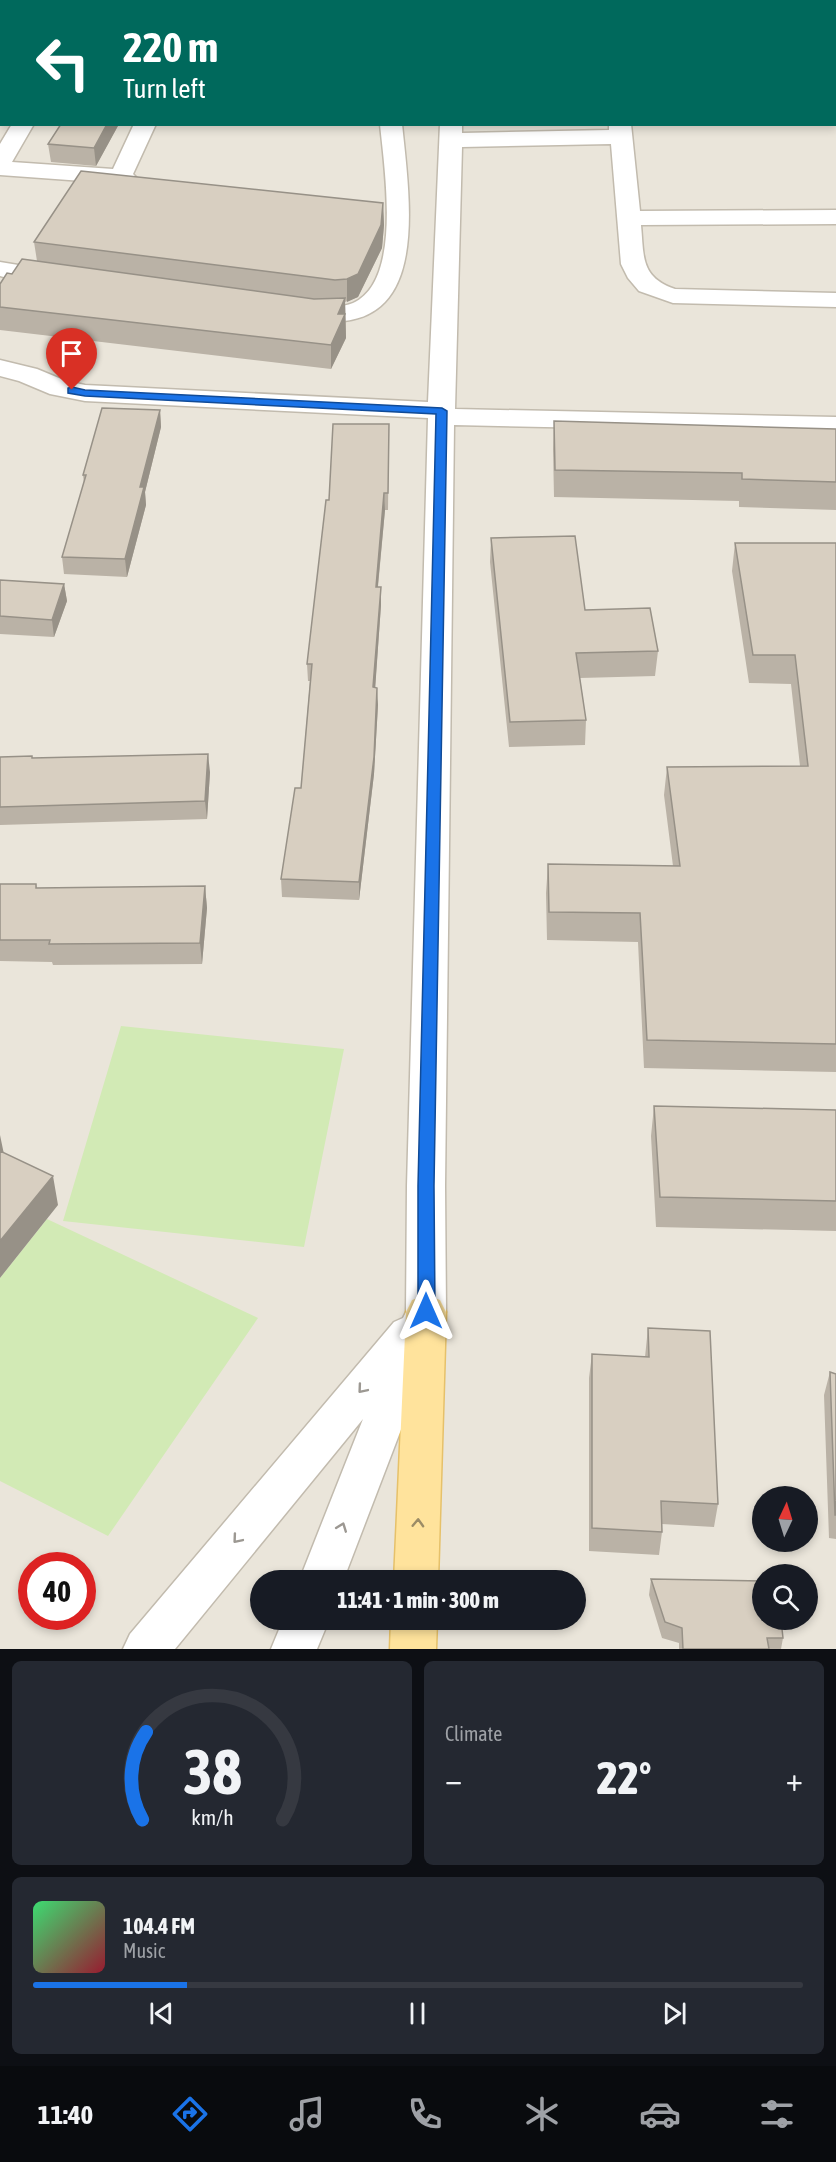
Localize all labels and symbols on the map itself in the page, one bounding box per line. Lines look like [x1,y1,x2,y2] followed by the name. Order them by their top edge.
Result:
[46,328,97,390] pin
[394,1279,458,1343] position arrow
[358,1382,369,1393] one-way arrow
[752,1486,818,1552] north arrow
[412,1518,424,1527] one-way arrow
[335,1522,347,1533] one-way arrow
[234,1532,245,1543] one-way arrow
[18,1552,96,1630] speed limit sign: 40

